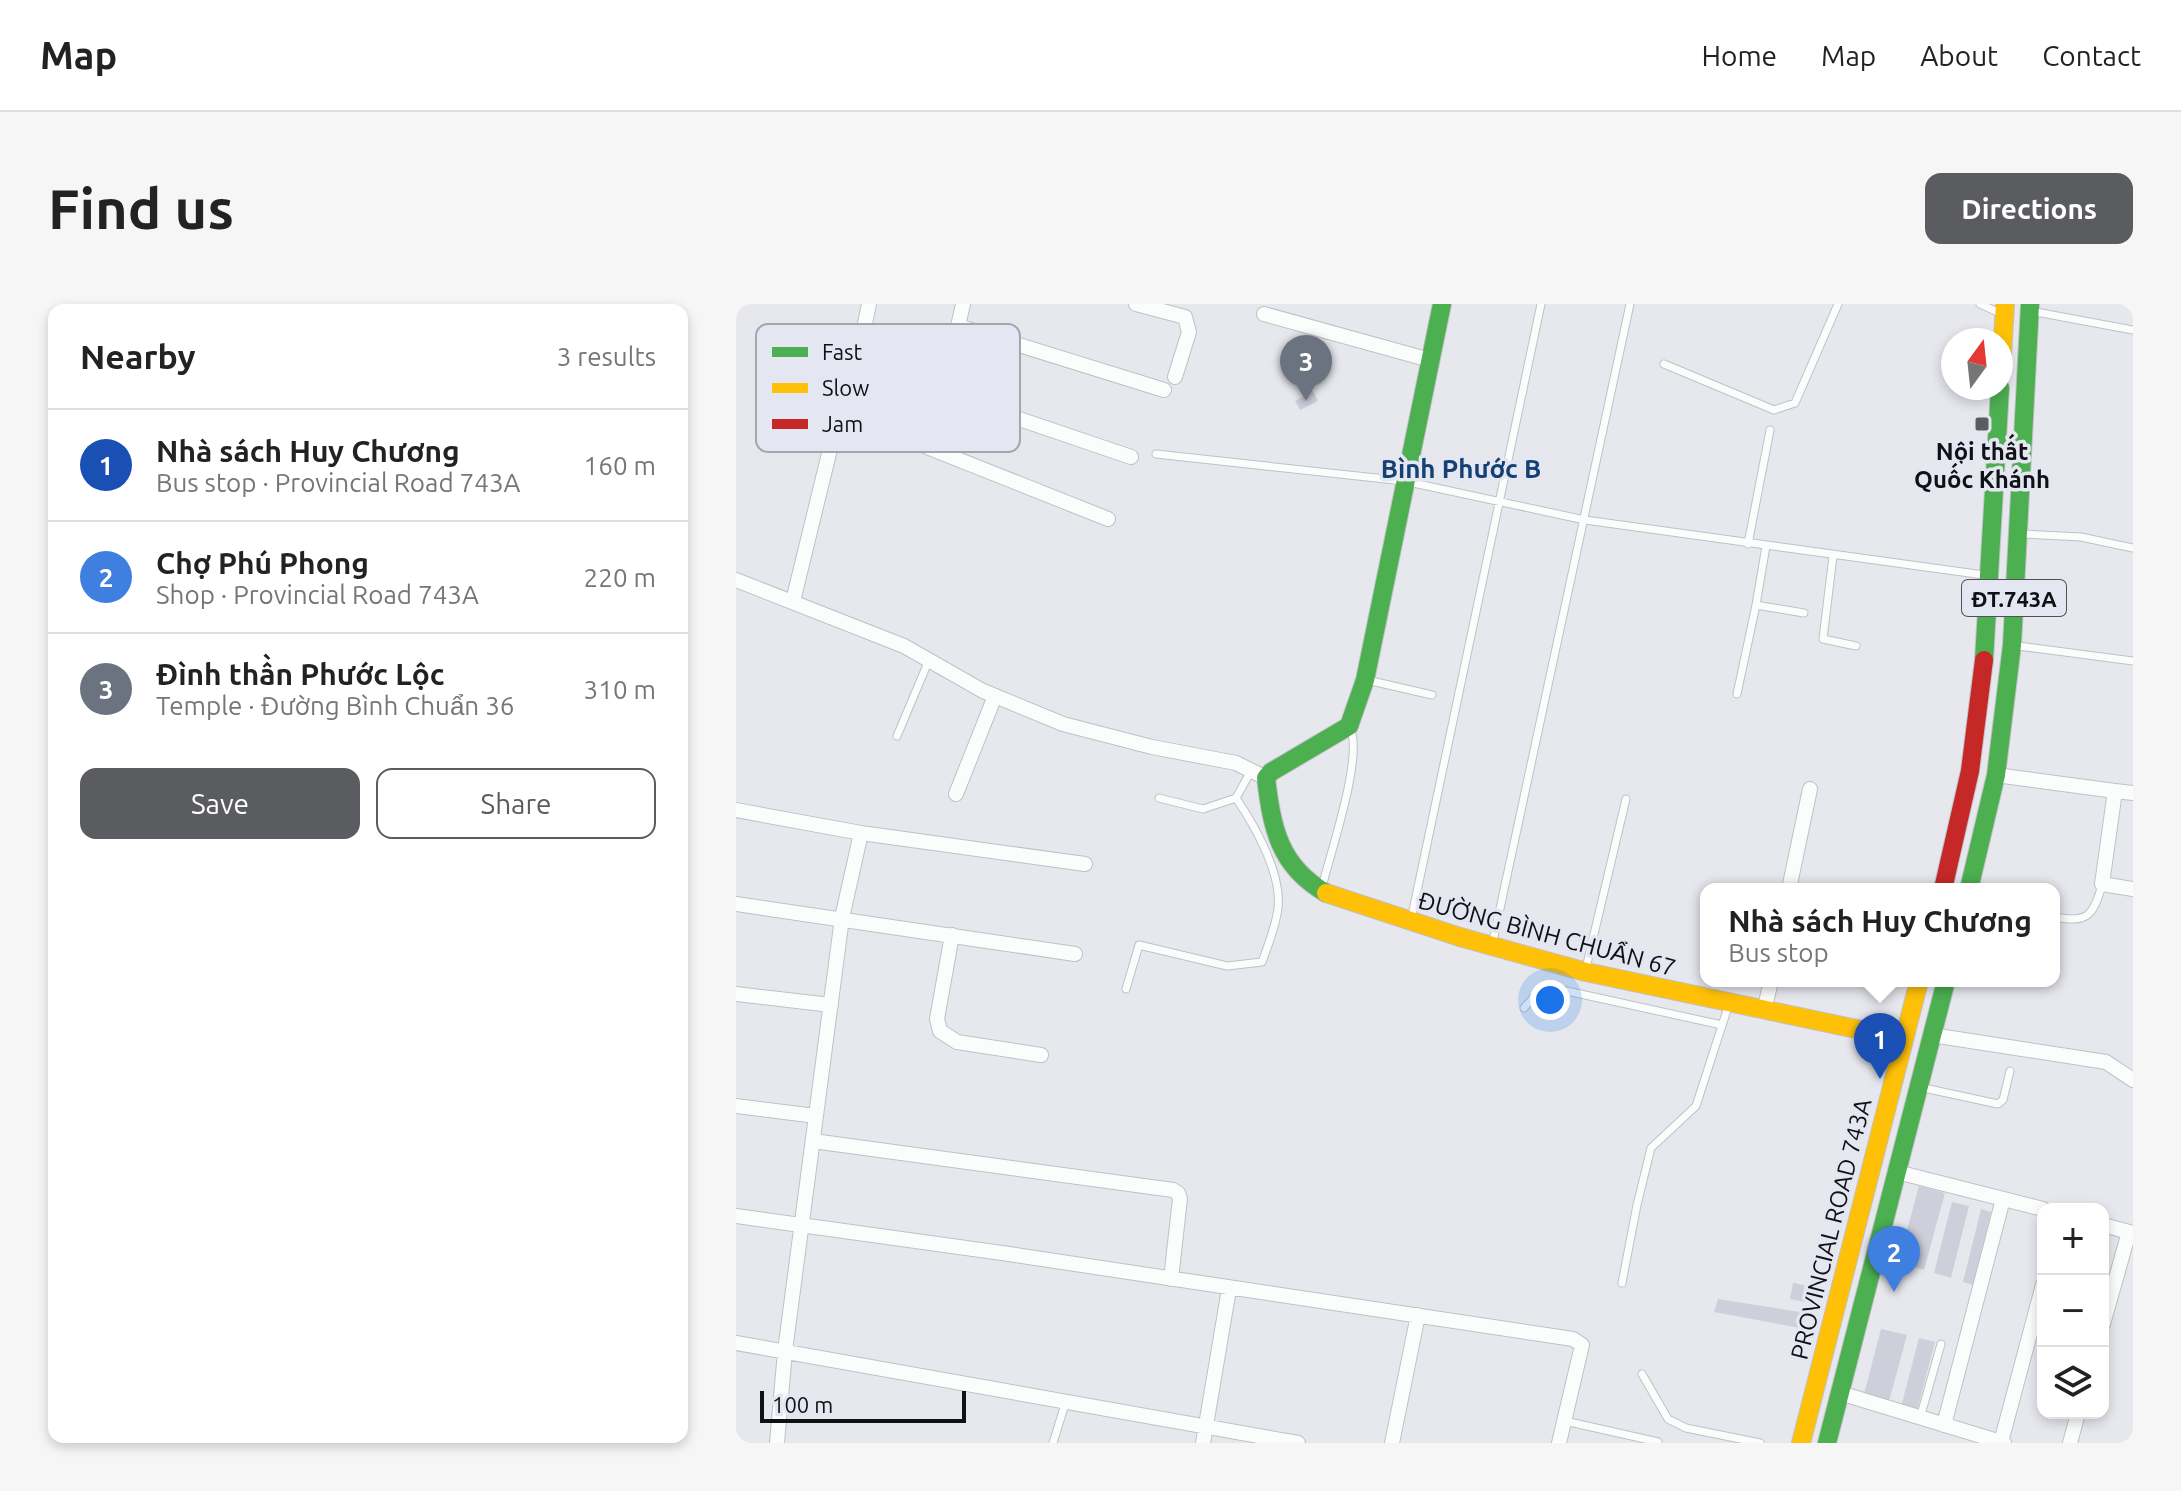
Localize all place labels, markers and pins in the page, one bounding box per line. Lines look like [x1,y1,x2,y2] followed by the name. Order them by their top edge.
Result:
[1280,335,1332,401] pin: 3
[1973,415,1991,433] marker: Nội thất Quốc Khánh
[1914,433,2050,493] place label: Nội thất Quốc Khánh
[1854,1013,1906,1079] pin: 1
[1868,1226,1920,1292] pin: 2

